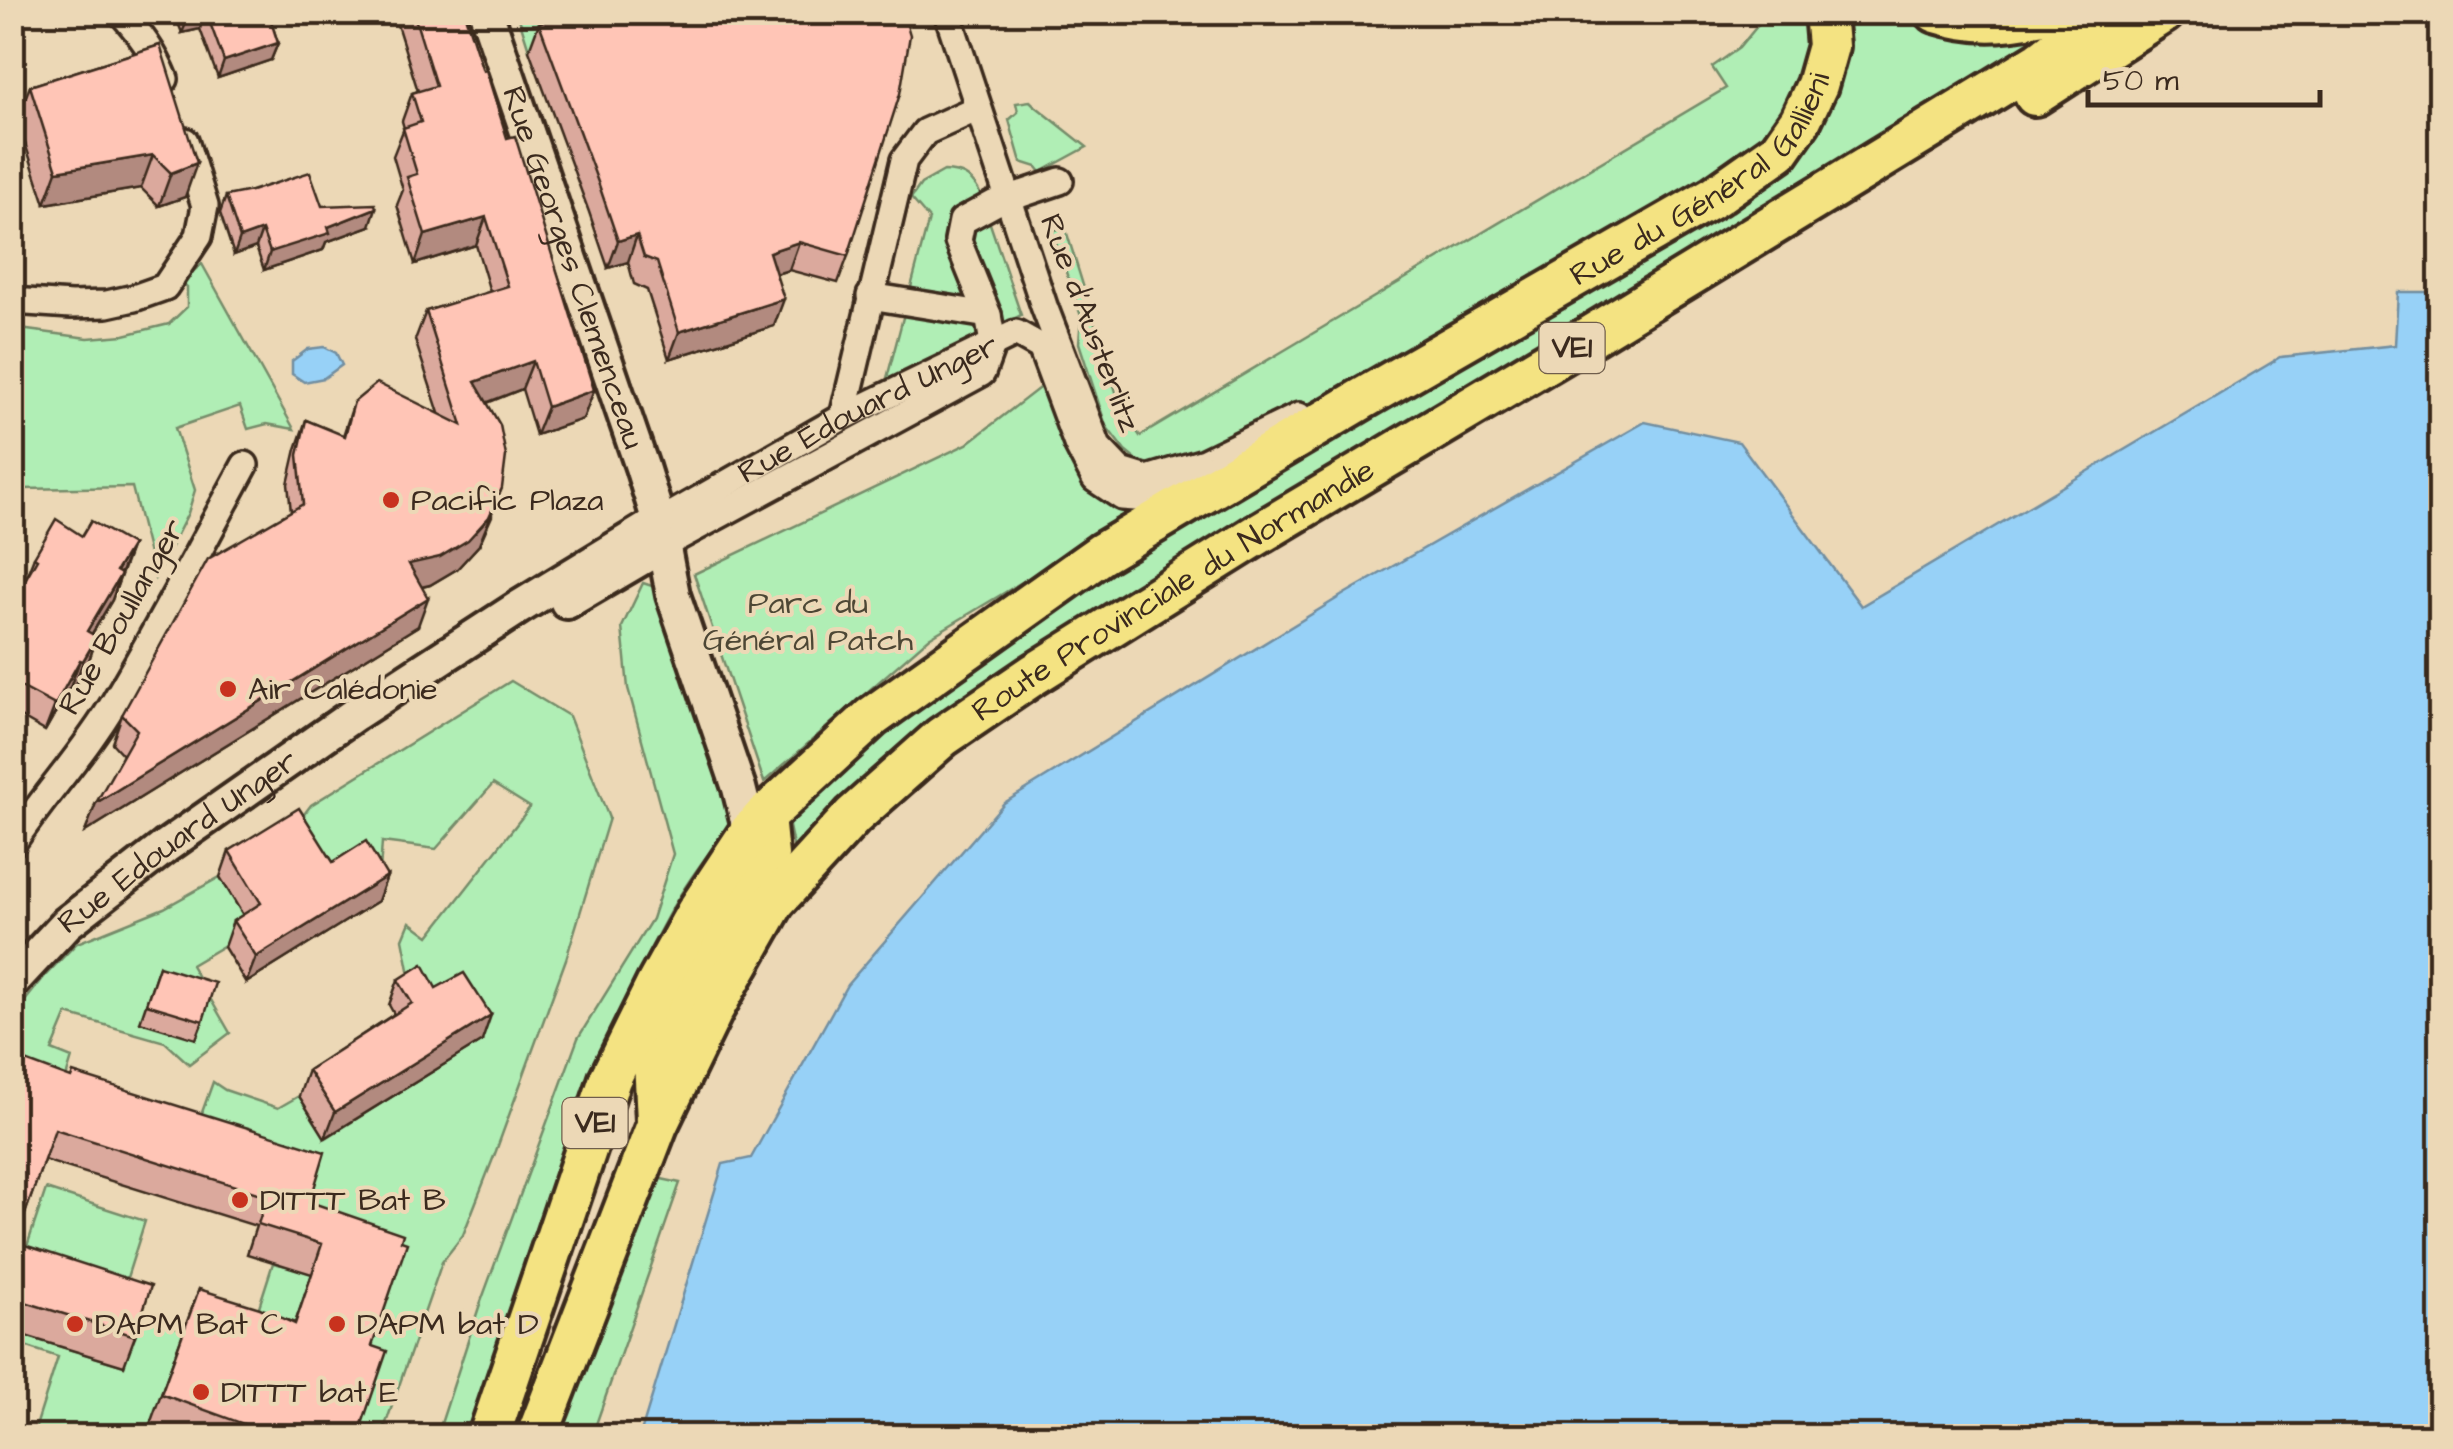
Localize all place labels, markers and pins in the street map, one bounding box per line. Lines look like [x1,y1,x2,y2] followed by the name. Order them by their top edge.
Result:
[411,478,604,523] place label: Pacific Plaza
[380,489,402,511] marker: Pacific Plaza
[248,667,438,712] place label: Air Calédonie
[217,678,239,700] marker: Air Calédonie
[260,1178,446,1223] place label: DITTT Bat B
[229,1189,251,1211] marker: DITTT Bat B
[95,1302,283,1347] place label: DAPM Bat C
[357,1302,539,1347] place label: DAPM bat D
[64,1313,86,1335] marker: DAPM Bat C
[326,1313,348,1335] marker: DAPM bat D
[221,1370,398,1415] place label: DITTT bat E
[190,1381,212,1403] marker: DITTT bat E

